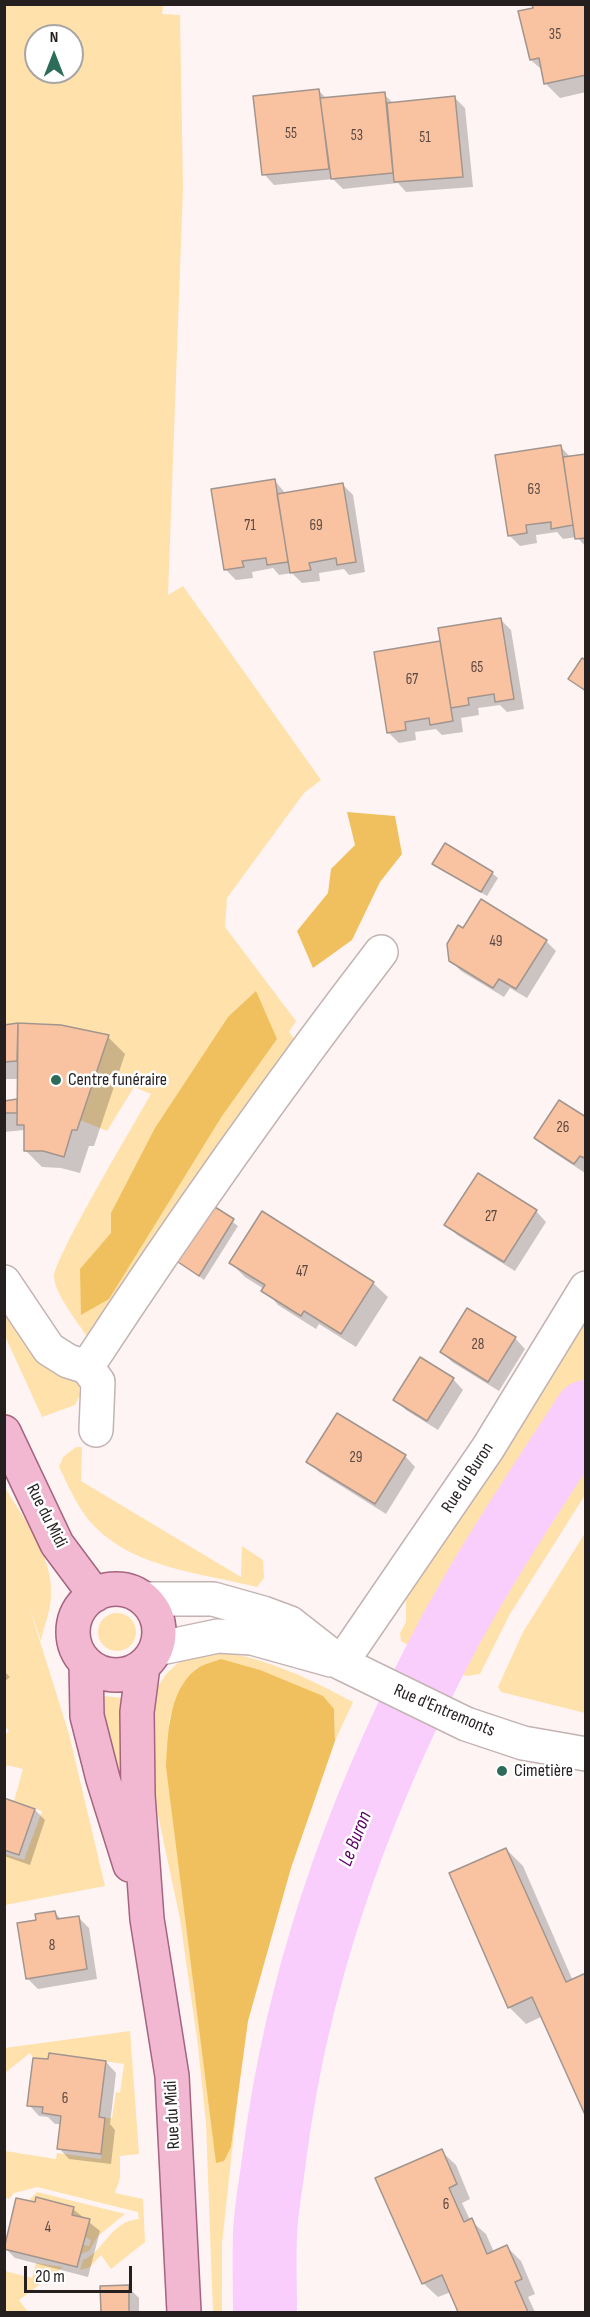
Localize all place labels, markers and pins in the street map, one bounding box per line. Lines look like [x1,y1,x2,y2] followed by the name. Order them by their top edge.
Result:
[68,1069,167,1091] place label: Centre funéraire
[49,1073,63,1087] marker: Centre funéraire
[514,1760,573,1782] place label: Cimetière
[495,1764,509,1778] marker: Cimetière

